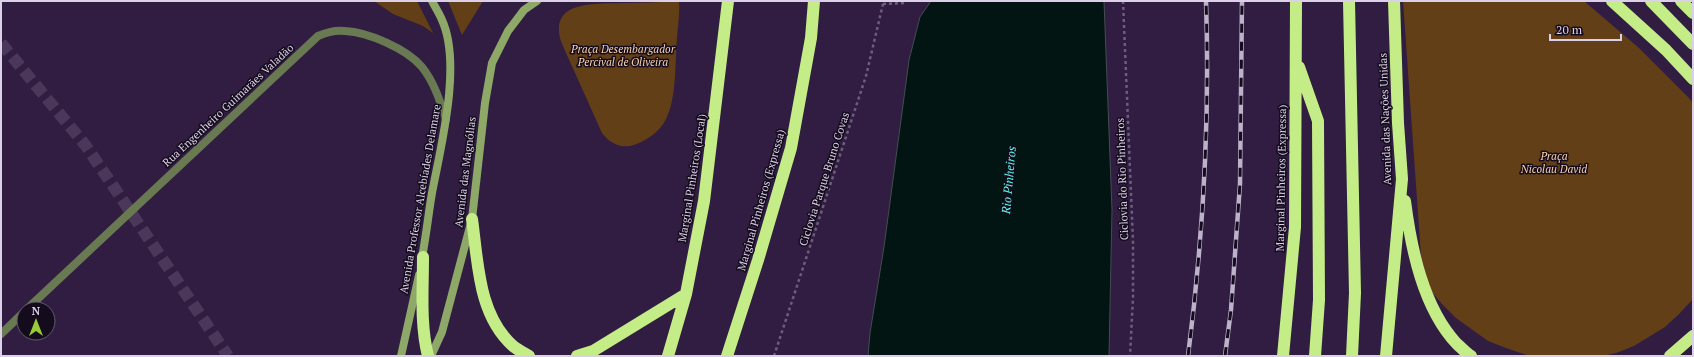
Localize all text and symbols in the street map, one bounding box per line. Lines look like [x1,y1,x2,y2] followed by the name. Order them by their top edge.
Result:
[1550,16,1621,42] scale bar
[1556,22,1583,37] text: 20 m
[160,41,296,169] street label: Rua Engenheiro Guimarães Valadão
[570,42,676,69] park label: Praça Desembargador Percival de Oliveira
[1376,52,1394,185] street label: Avenida das Nações Unidas
[396,103,444,295] street label: Avenida Professor Alcebíades Delamare
[1273,104,1289,251] street label: Marginal Pinheiros (Expressa)
[796,110,852,248] street label: Ciclovia Parque Bruno Covas
[675,113,709,243] street label: Marginal Pinheiros (Local)
[451,116,479,228] street label: Avenida das Magnólias
[1113,117,1131,240] street label: Ciclovia do Rio Pinheiros
[734,127,788,272] street label: Marginal Pinheiros (Expressa)
[998,145,1019,215] water label: Rio Pinheiros
[1520,149,1587,176] park label: Praça Nicolau David
[16,301,56,341] north arrow
[32,304,41,318] text: N

